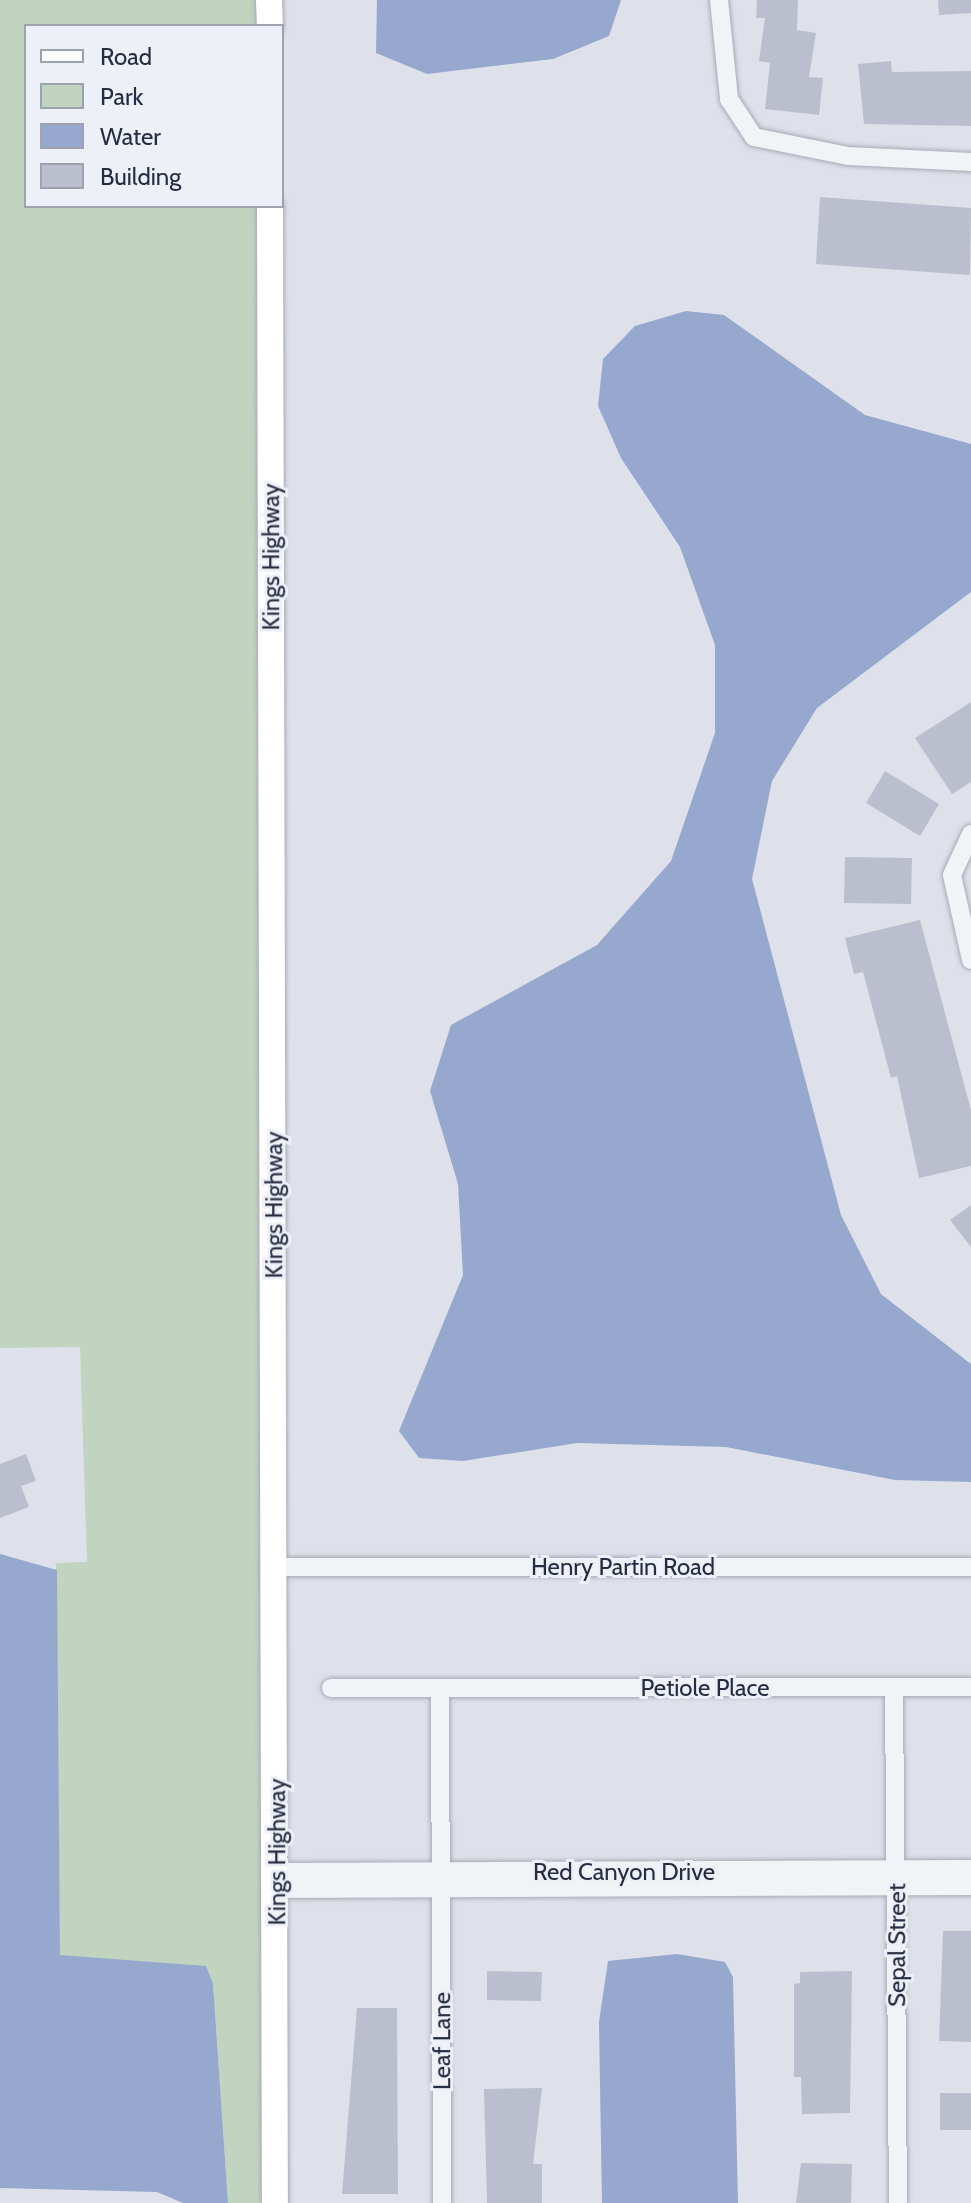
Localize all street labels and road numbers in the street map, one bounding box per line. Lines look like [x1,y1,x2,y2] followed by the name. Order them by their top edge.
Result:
[257,484,285,630] street label: Kings Highway
[260,1132,288,1278] street label: Kings Highway
[531,1553,715,1581] street label: Henry Partin Road
[640,1674,770,1702] street label: Petiole Place
[263,1779,291,1925] street label: Kings Highway
[533,1858,715,1886] street label: Red Canyon Drive
[883,1883,911,2007] street label: Sepal Street
[428,1992,456,2090] street label: Leaf Lane

